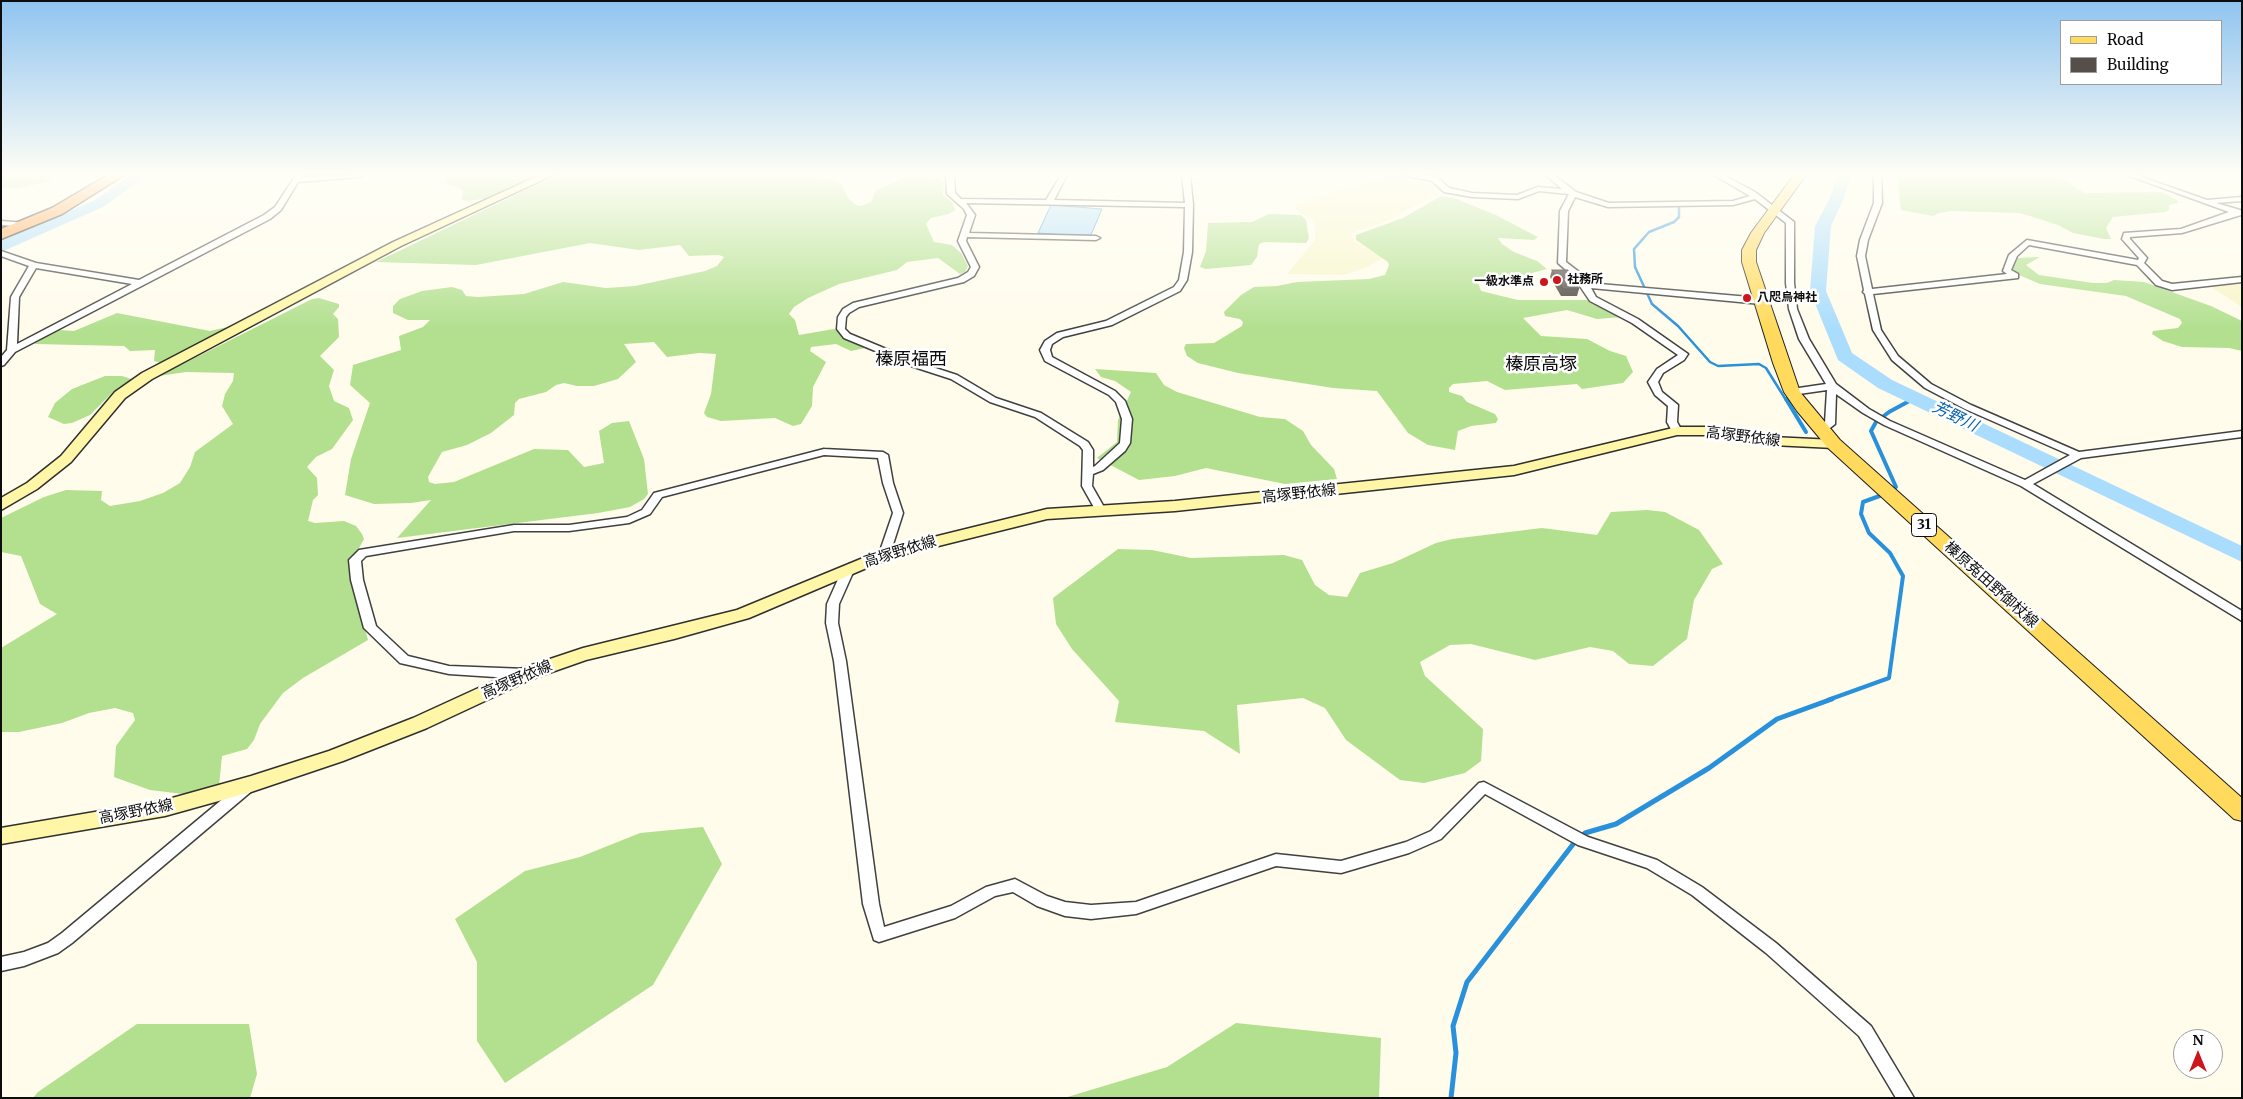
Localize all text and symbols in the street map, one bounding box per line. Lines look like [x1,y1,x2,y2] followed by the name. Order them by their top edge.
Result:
[2060,20,2223,85] legend
[2107,30,2143,49] text: Road
[2107,55,2169,74] text: Building
[1567,273,1603,287] place label: 社務所
[1551,274,1563,286] marker: 社務所
[1474,275,1534,289] place label: 一級水準点
[1538,276,1550,288] marker: 一級水準点
[1757,291,1817,305] place label: 八咫烏神社
[1741,292,1753,304] marker: 八咫烏神社
[875,349,947,371] district label: 榛原福西
[1505,354,1577,376] district label: 榛原高塚
[1929,398,1981,436] water label: 芳野川
[1705,423,1781,451] street label: 高塚野依線
[1261,481,1337,507] street label: 高塚野依線
[1912,514,1936,536] road number: 31
[862,532,938,572] street label: 高塚野依線
[1940,538,2042,632] street label: 榛原菟田野御杖線
[479,657,555,703] street label: 高塚野依線
[97,796,175,828] street label: 高塚野依線
[2173,1029,2223,1079] north arrow
[2192,1031,2204,1049] text: N

